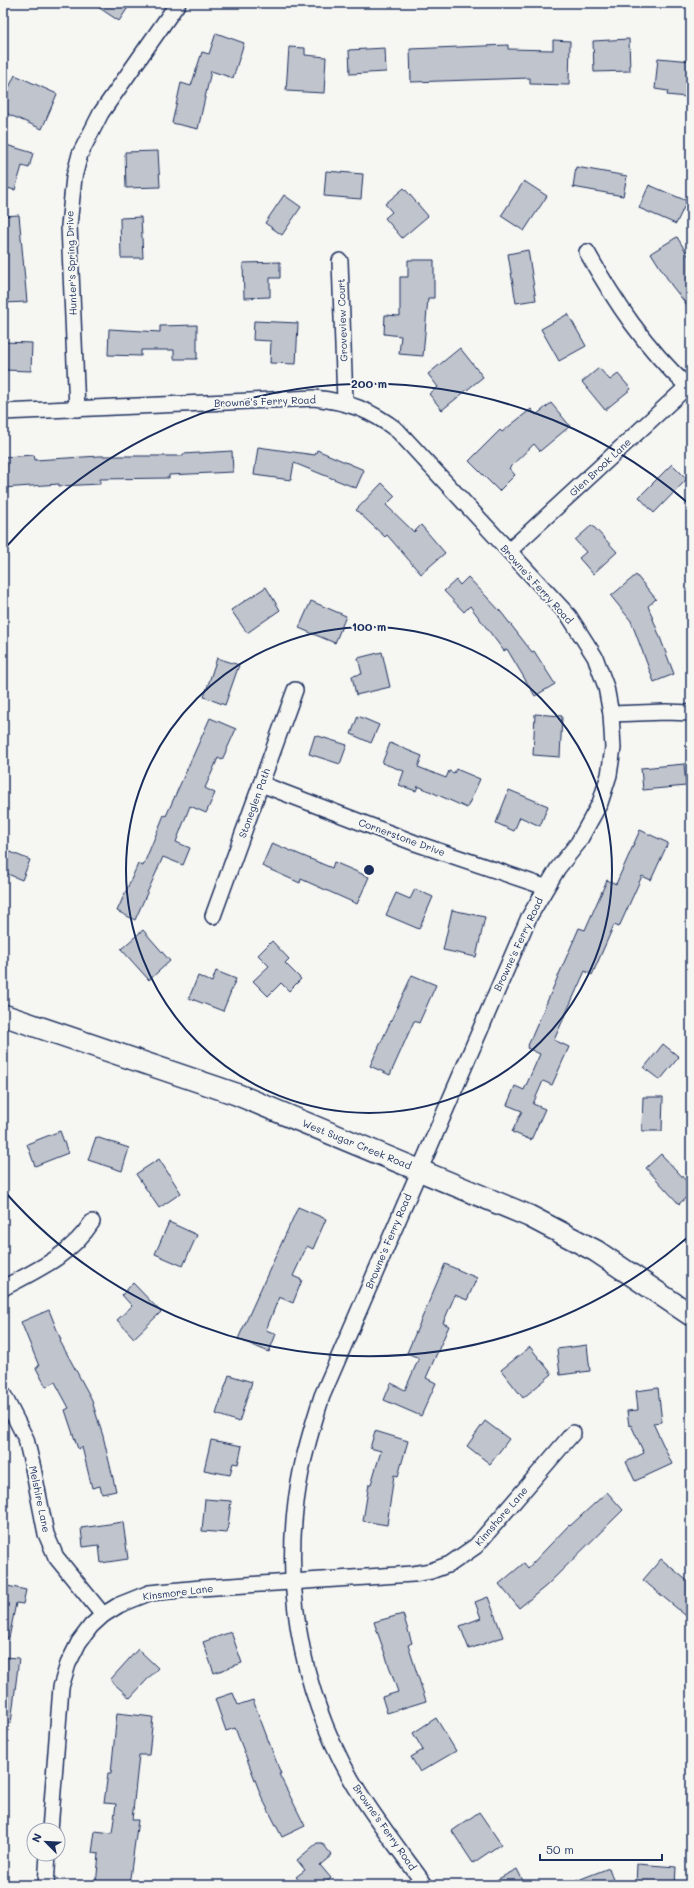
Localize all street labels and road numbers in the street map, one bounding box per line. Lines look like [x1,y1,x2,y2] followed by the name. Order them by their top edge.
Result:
[62,210,80,316] street label: Hunter's Spring Drive
[334,278,350,362] street label: Groveview Court
[214,392,316,410] street label: Browne's Ferry Road
[566,435,634,499] street label: Glen Brook Lane
[498,541,576,627] street label: Browne's Ferry Road
[235,766,273,840] street label: Stoneglen Path
[357,815,447,859] street label: Cornerstone Drive
[490,895,546,993] street label: Browne's Ferry Road
[300,1116,414,1172] street label: West Sugar Creek Road
[362,1191,414,1291] street label: Browne's Ferry Road
[26,1464,54,1534] street label: Melshire Lane
[471,1483,531,1549] street label: Kinnshore Lane
[142,1581,214,1603] street label: Kinsmore Lane
[350,1781,420,1873] street label: Browne's Ferry Road

